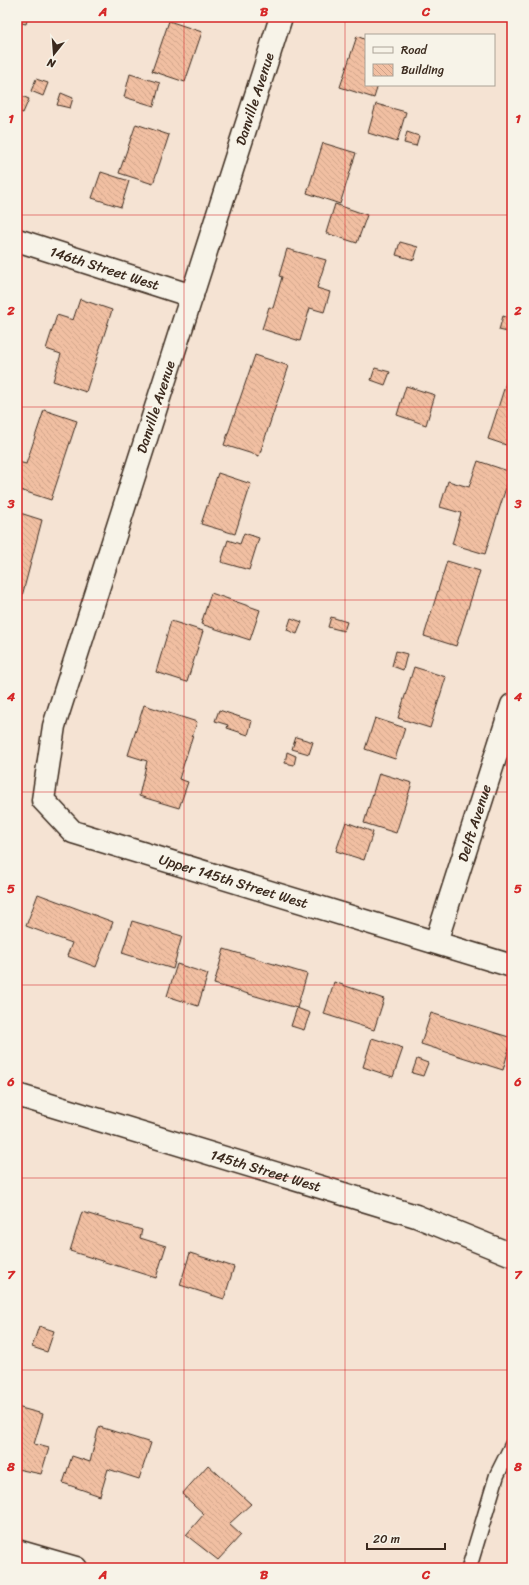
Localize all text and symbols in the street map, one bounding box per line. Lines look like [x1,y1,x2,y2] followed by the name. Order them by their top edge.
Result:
[98,0,107,23] text: A
[260,0,269,23] text: B
[421,0,431,23] text: C
[34,34,74,74] north arrow
[365,34,495,86] legend
[401,39,428,61] text: Road
[228,49,282,149] street label: Danville Avenue
[44,53,59,74] text: N
[401,59,444,81] text: Building
[8,107,14,130] text: 1
[515,107,521,130] text: 1
[47,239,163,297] street label: 146th Street West
[6,299,15,322] text: 2
[513,299,522,322] text: 2
[129,357,183,457] street label: Danville Avenue
[6,492,15,515] text: 3
[513,492,522,515] text: 3
[6,685,16,708] text: 4
[513,685,523,708] text: 4
[450,781,498,865] street label: Delft Avenue
[156,846,311,916] street label: Upper 145th Street West
[7,877,15,900] text: 5
[514,877,522,900] text: 5
[6,1070,15,1093] text: 6
[513,1070,522,1093] text: 6
[208,1142,324,1199] street label: 145th Street West
[7,1263,16,1286] text: 7
[514,1263,523,1286] text: 7
[6,1455,15,1478] text: 8
[513,1455,522,1478] text: 8
[367,1525,445,1551] scale bar
[373,1528,400,1550] text: 20 m
[98,1563,107,1585] text: A
[260,1563,269,1585] text: B
[421,1563,431,1585] text: C

